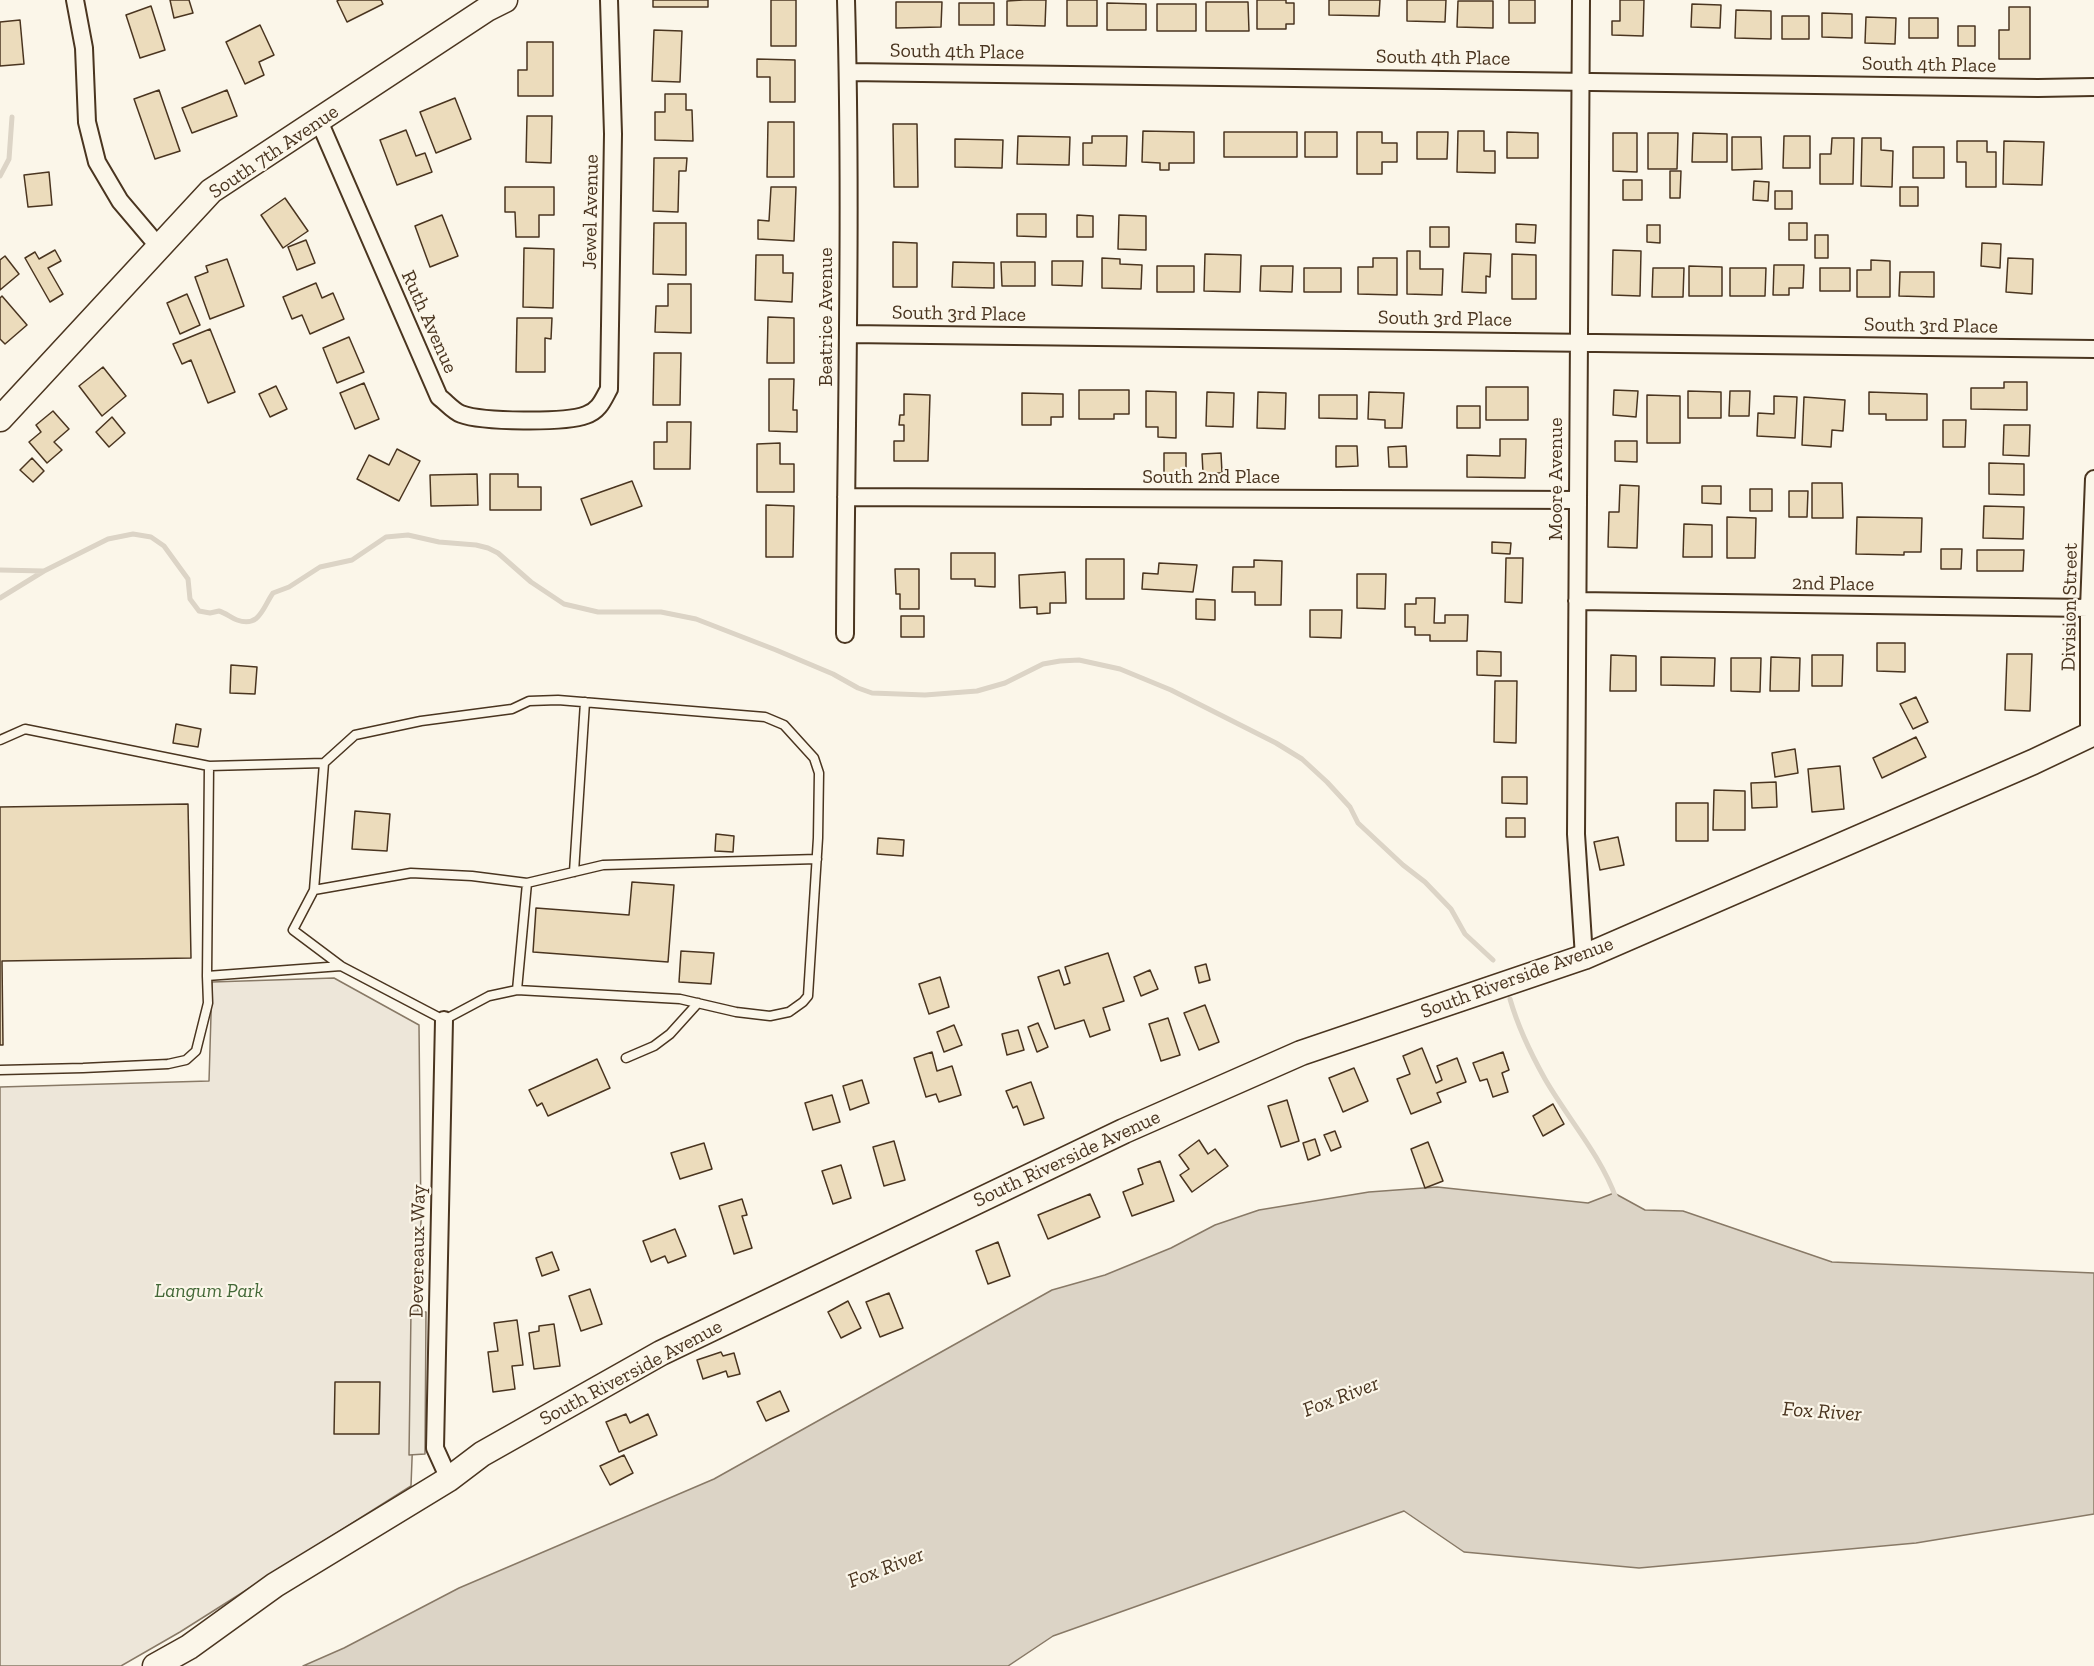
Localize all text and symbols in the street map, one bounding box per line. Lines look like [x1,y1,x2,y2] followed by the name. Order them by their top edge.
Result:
[890,39,1024,65] street label: South 4th Place
[1376,45,1510,71] street label: South 4th Place
[1862,52,1996,78] street label: South 4th Place
[205,100,343,204] street label: South 7th Avenue
[578,154,604,270] street label: Jewel Avenue
[814,247,838,387] street label: Beatrice Avenue
[396,267,462,377] street label: Ruth Avenue
[892,301,1026,327] street label: South 3rd Place
[1378,306,1512,332] street label: South 3rd Place
[1864,313,1998,339] street label: South 3rd Place
[1544,417,1568,541] street label: Moore Avenue
[1142,465,1280,489] street label: South 2nd Place
[2057,543,2083,671] street label: Division Street
[1792,571,1874,597] street label: 2nd Place
[1417,932,1617,1024] street label: South Riverside Avenue
[970,1105,1164,1213] street label: South Riverside Avenue
[405,1184,431,1318] street label: Devereaux Way
[155,1279,263,1303] park label: Langum Park
[536,1315,726,1431] street label: South Riverside Avenue
[1299,1371,1383,1423] water label: Fox River
[1781,1397,1863,1427] water label: Fox River
[844,1542,928,1594] water label: Fox River

